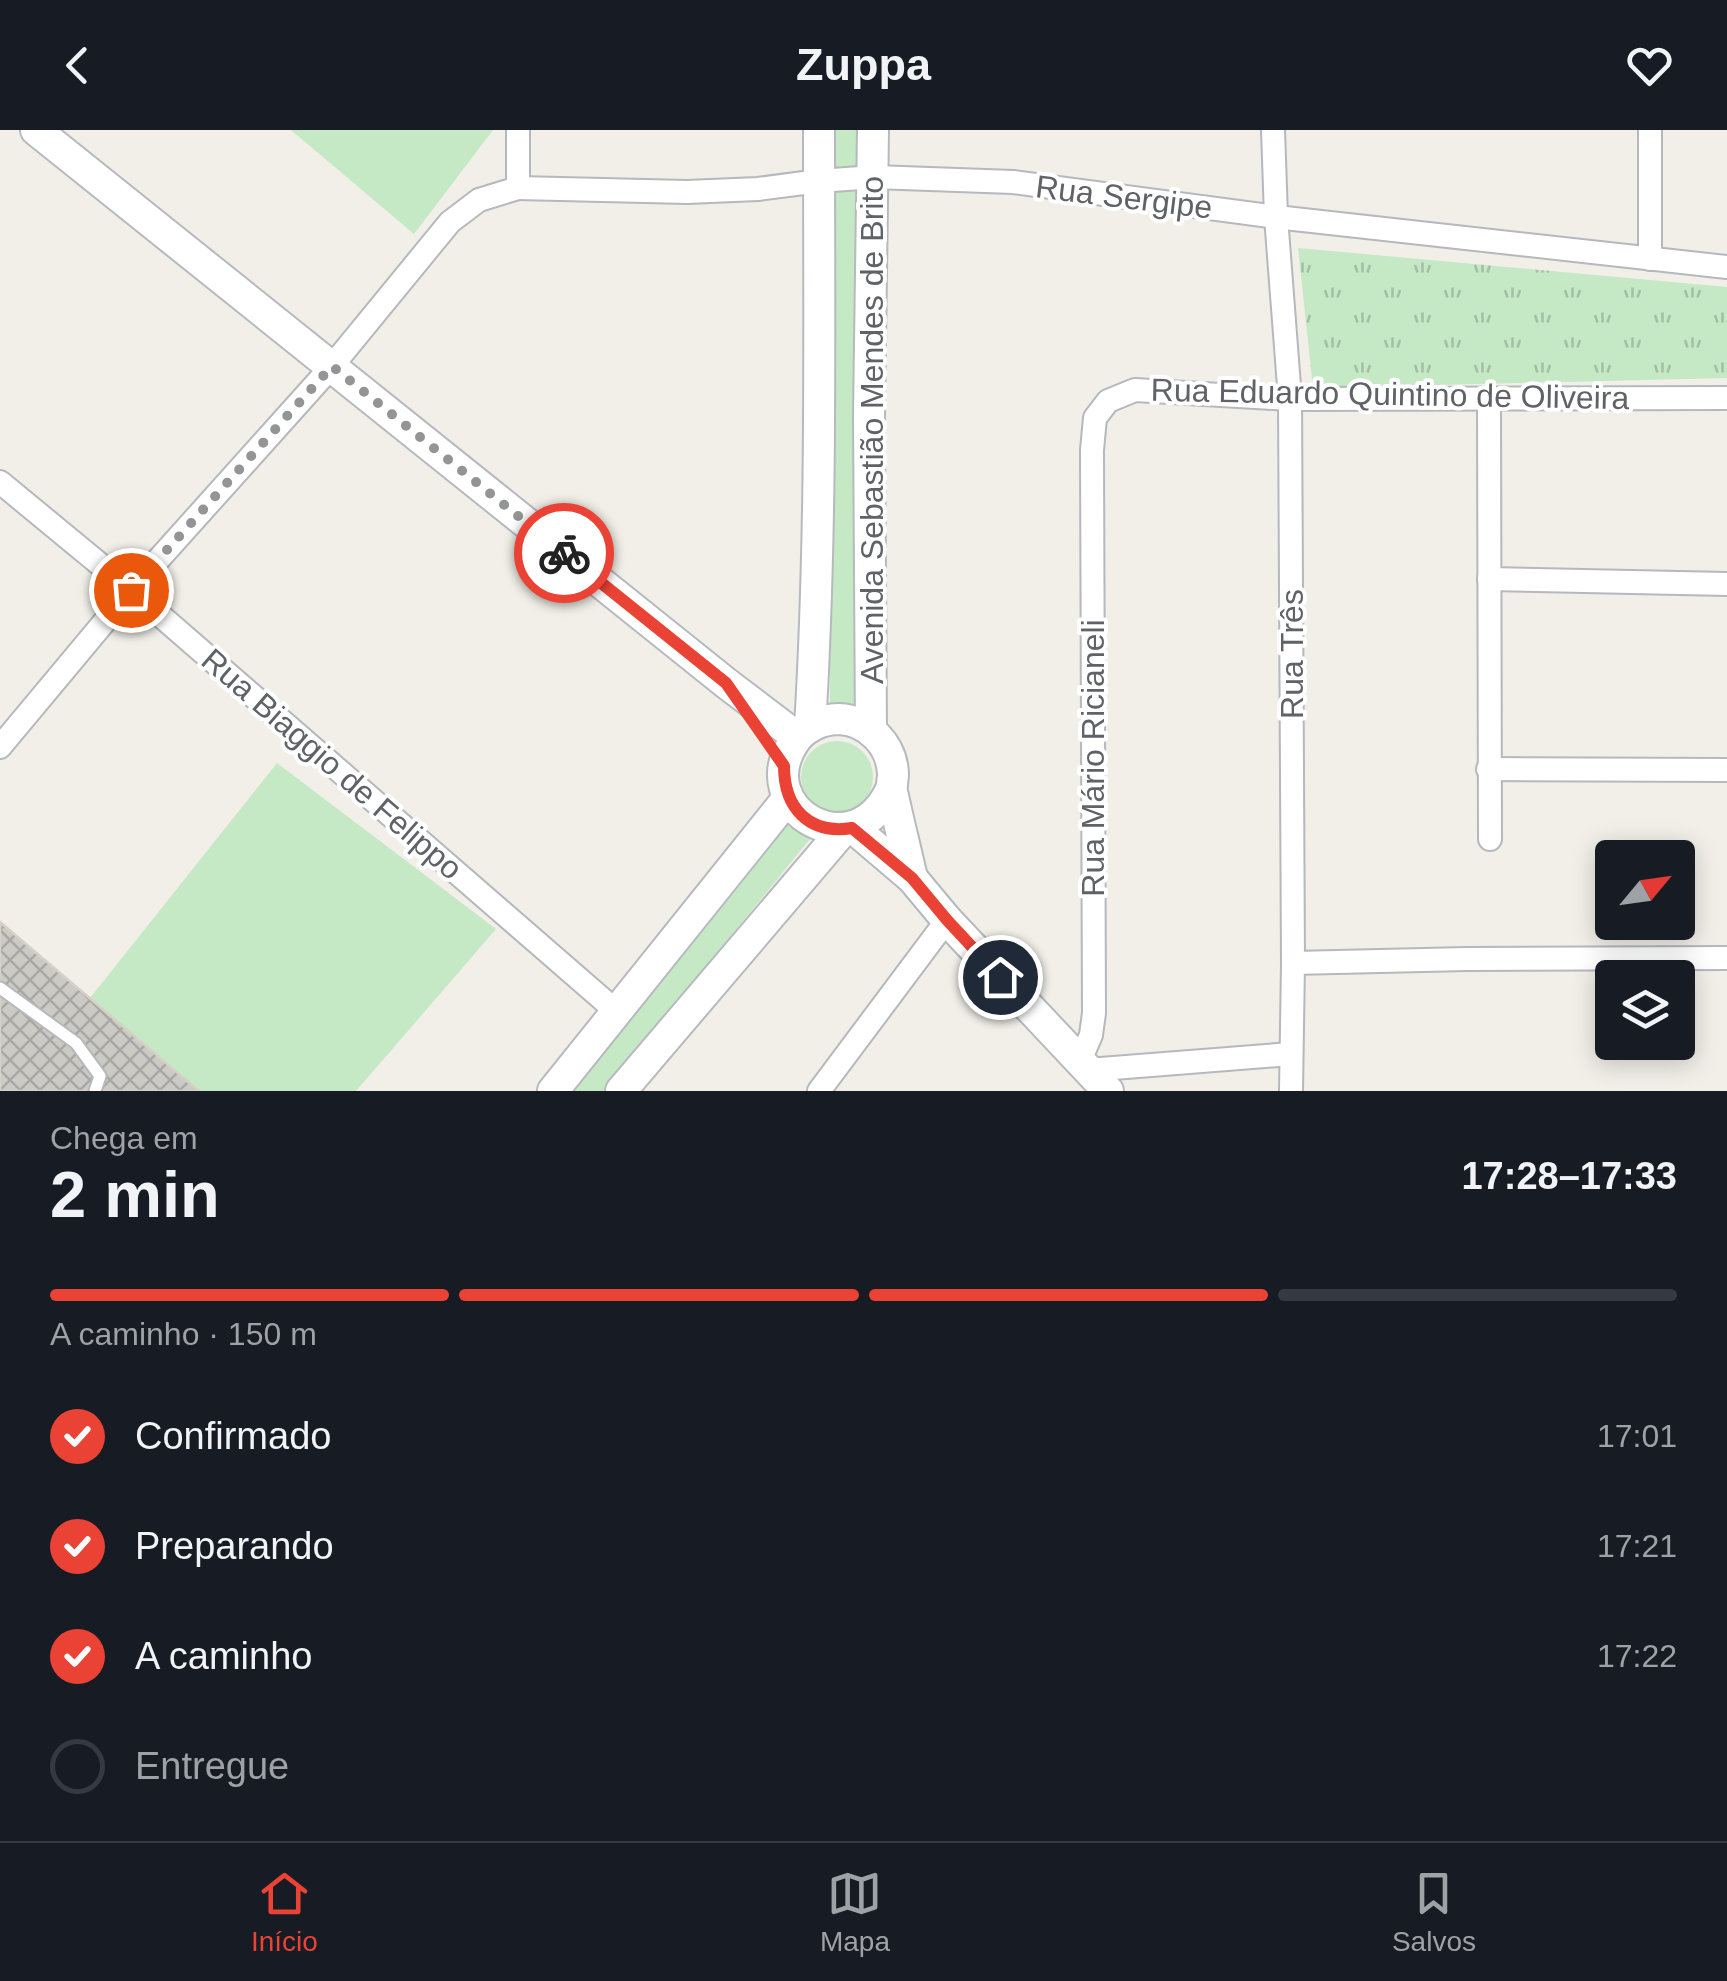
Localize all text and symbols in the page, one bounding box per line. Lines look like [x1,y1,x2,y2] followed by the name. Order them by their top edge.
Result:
[50,38,105,93] icon: back
[1622,38,1677,93] icon: heart
[796,39,931,90] text: Zuppa
[1034,168,1214,226] street label: Rua Sergipe
[854,176,890,684] street label: Avenida Sebastião Mendes de Brito
[1150,372,1630,416] street label: Rua Eduardo Quintino de Oliveira
[514,503,614,603] courier
[537,526,592,581] icon: bike
[89,548,174,633] pin
[104,563,159,618] icon: bag
[1274,589,1310,719] street label: Rua Três
[1075,619,1111,897] street label: Rua Mário Ricianeli
[195,641,469,887] street label: Rua Biaggio de Felippo
[1595,840,1695,940] north arrow
[1595,840,1695,1060] map controls
[958,935,1043,1020] pin
[973,950,1028,1005] icon: home
[1595,960,1695,1060] button: layers
[50,1120,198,1156] text: Chega em
[1461,1155,1677,1197] text: 17:28–17:33
[50,1158,220,1231] text: 2 min
[50,1316,317,1352] text: A caminho · 150 m
[50,1409,105,1464] icon: check
[135,1415,331,1457] text: Confirmado
[1597,1418,1677,1454] text: 17:01
[50,1519,105,1574] icon: check
[135,1525,334,1567] text: Preparando
[1597,1528,1677,1564] text: 17:21
[50,1629,105,1684] icon: check
[135,1635,312,1677] text: A caminho
[1597,1638,1677,1674] text: 17:22
[135,1745,289,1787] text: Entregue
[251,1866,318,1958] tab: Início
[820,1866,890,1958] tab: Mapa
[1392,1866,1476,1958] tab: Salvos

